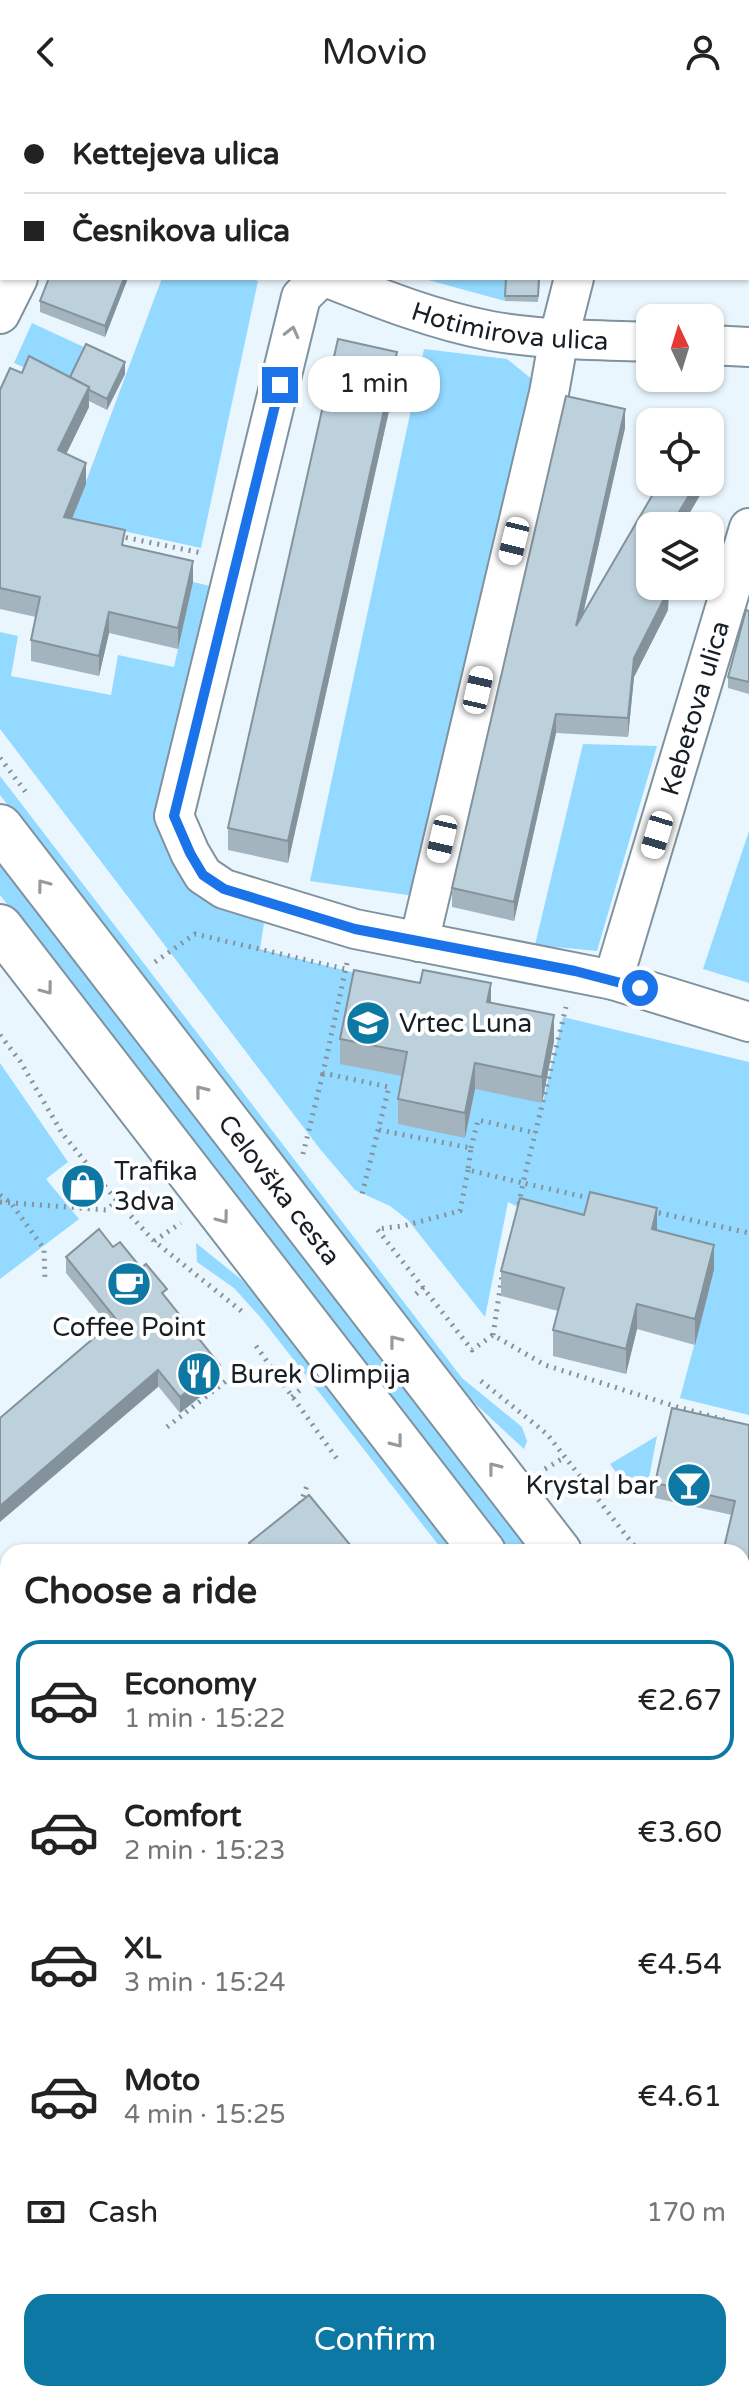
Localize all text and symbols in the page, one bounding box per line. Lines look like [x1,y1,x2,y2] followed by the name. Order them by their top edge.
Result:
[24,30,68,74] icon: back
[681,30,725,74] icon: person
[322,31,427,74] text: Movio
[72,136,280,173] text: Kettejeva ulica
[72,213,290,250] text: Česnikova ulica
[408,295,609,356] street label: Hotimirova ulica
[636,304,724,392] north arrow
[636,304,724,600] map controls
[283,326,300,339] one-way arrow
[308,357,440,413] callout: 1 min
[262,367,298,403] route end
[339,368,409,399] text: 1 min
[636,408,724,496] button: locate
[636,512,724,600] button: layers
[497,515,531,567] car
[654,617,736,799] street label: Kebetova ulica
[461,664,495,716] car
[639,809,675,861] car
[425,813,459,865] car
[39,879,53,894] one-way arrow
[622,970,658,1006] route start
[38,980,52,995] one-way arrow
[344,999,392,1047] school or university icon: Vrtec Luna
[399,1008,532,1039] place label: Vrtec Luna
[197,1085,211,1100] one-way arrow
[212,1108,347,1271] street label: Celovška cesta
[114,1156,198,1217] place label: Trafika 3dva
[59,1162,107,1210] shop icon: Trafika 3dva
[213,1209,227,1224] one-way arrow
[105,1260,153,1308] cafe icon: Coffee Point
[52,1312,206,1343] place label: Coffee Point
[390,1335,404,1350] one-way arrow
[175,1350,223,1398] restaurant icon: Burek Olimpija
[230,1359,411,1390] place label: Burek Olimpija
[387,1433,401,1448] one-way arrow
[665,1461,713,1509] bar icon: Krystal bar
[489,1463,504,1477] one-way arrow
[526,1470,658,1501] place label: Krystal bar
[24,1570,257,1613] text: Choose a ride
[28,1664,100,1736] icon: car
[124,1666,257,1703] text: Economy
[637,1682,722,1719] text: €2.67
[124,1703,286,1734] text: 1 min · 15:22
[28,1796,100,1868] icon: car
[124,1798,242,1835] text: Comfort
[637,1814,722,1851] text: €3.60
[124,1835,286,1866] text: 2 min · 15:23
[28,1928,100,2000] icon: car
[124,1930,161,1967] text: XL
[637,1946,722,1983] text: €4.54
[124,1967,286,1998] text: 3 min · 15:24
[28,2060,100,2132] icon: car
[124,2062,200,2099] text: Moto
[637,2078,722,2115] text: €4.61
[124,2099,286,2130] text: 4 min · 15:25
[24,2190,68,2234] icon: cash
[88,2194,158,2231] text: Cash
[646,2197,726,2228] text: 170 m
[24,2294,726,2386] button: Confirm

